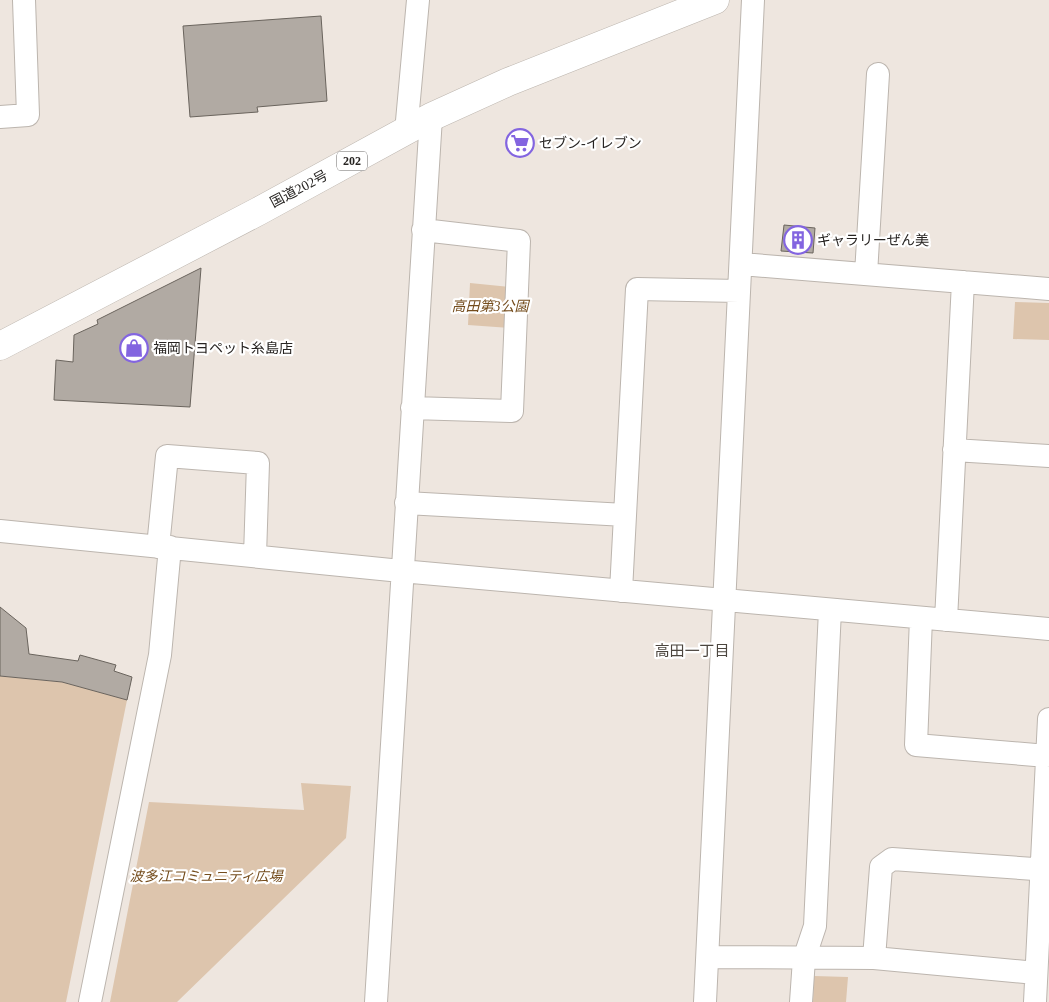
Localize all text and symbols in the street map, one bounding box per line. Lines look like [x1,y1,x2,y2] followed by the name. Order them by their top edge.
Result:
[505,128,535,158] supermarket icon: セブン-イレブン
[539,135,642,151] place label: セブン-イレブン
[337,152,367,170] road number: 202
[268,168,330,210] street label: 国道202号
[783,225,813,255] building icon: ギャラリーぜん美
[817,233,929,248] place label: ギャラリーぜん美
[452,299,530,314] park label: 高田第3公園
[119,333,149,363] shop icon: 福岡トヨペット糸島店
[153,341,293,356] place label: 福岡トヨペット糸島店
[654,643,730,659] district label: 高田一丁目
[129,869,285,884] park label: 波多江コミュニティ広場

